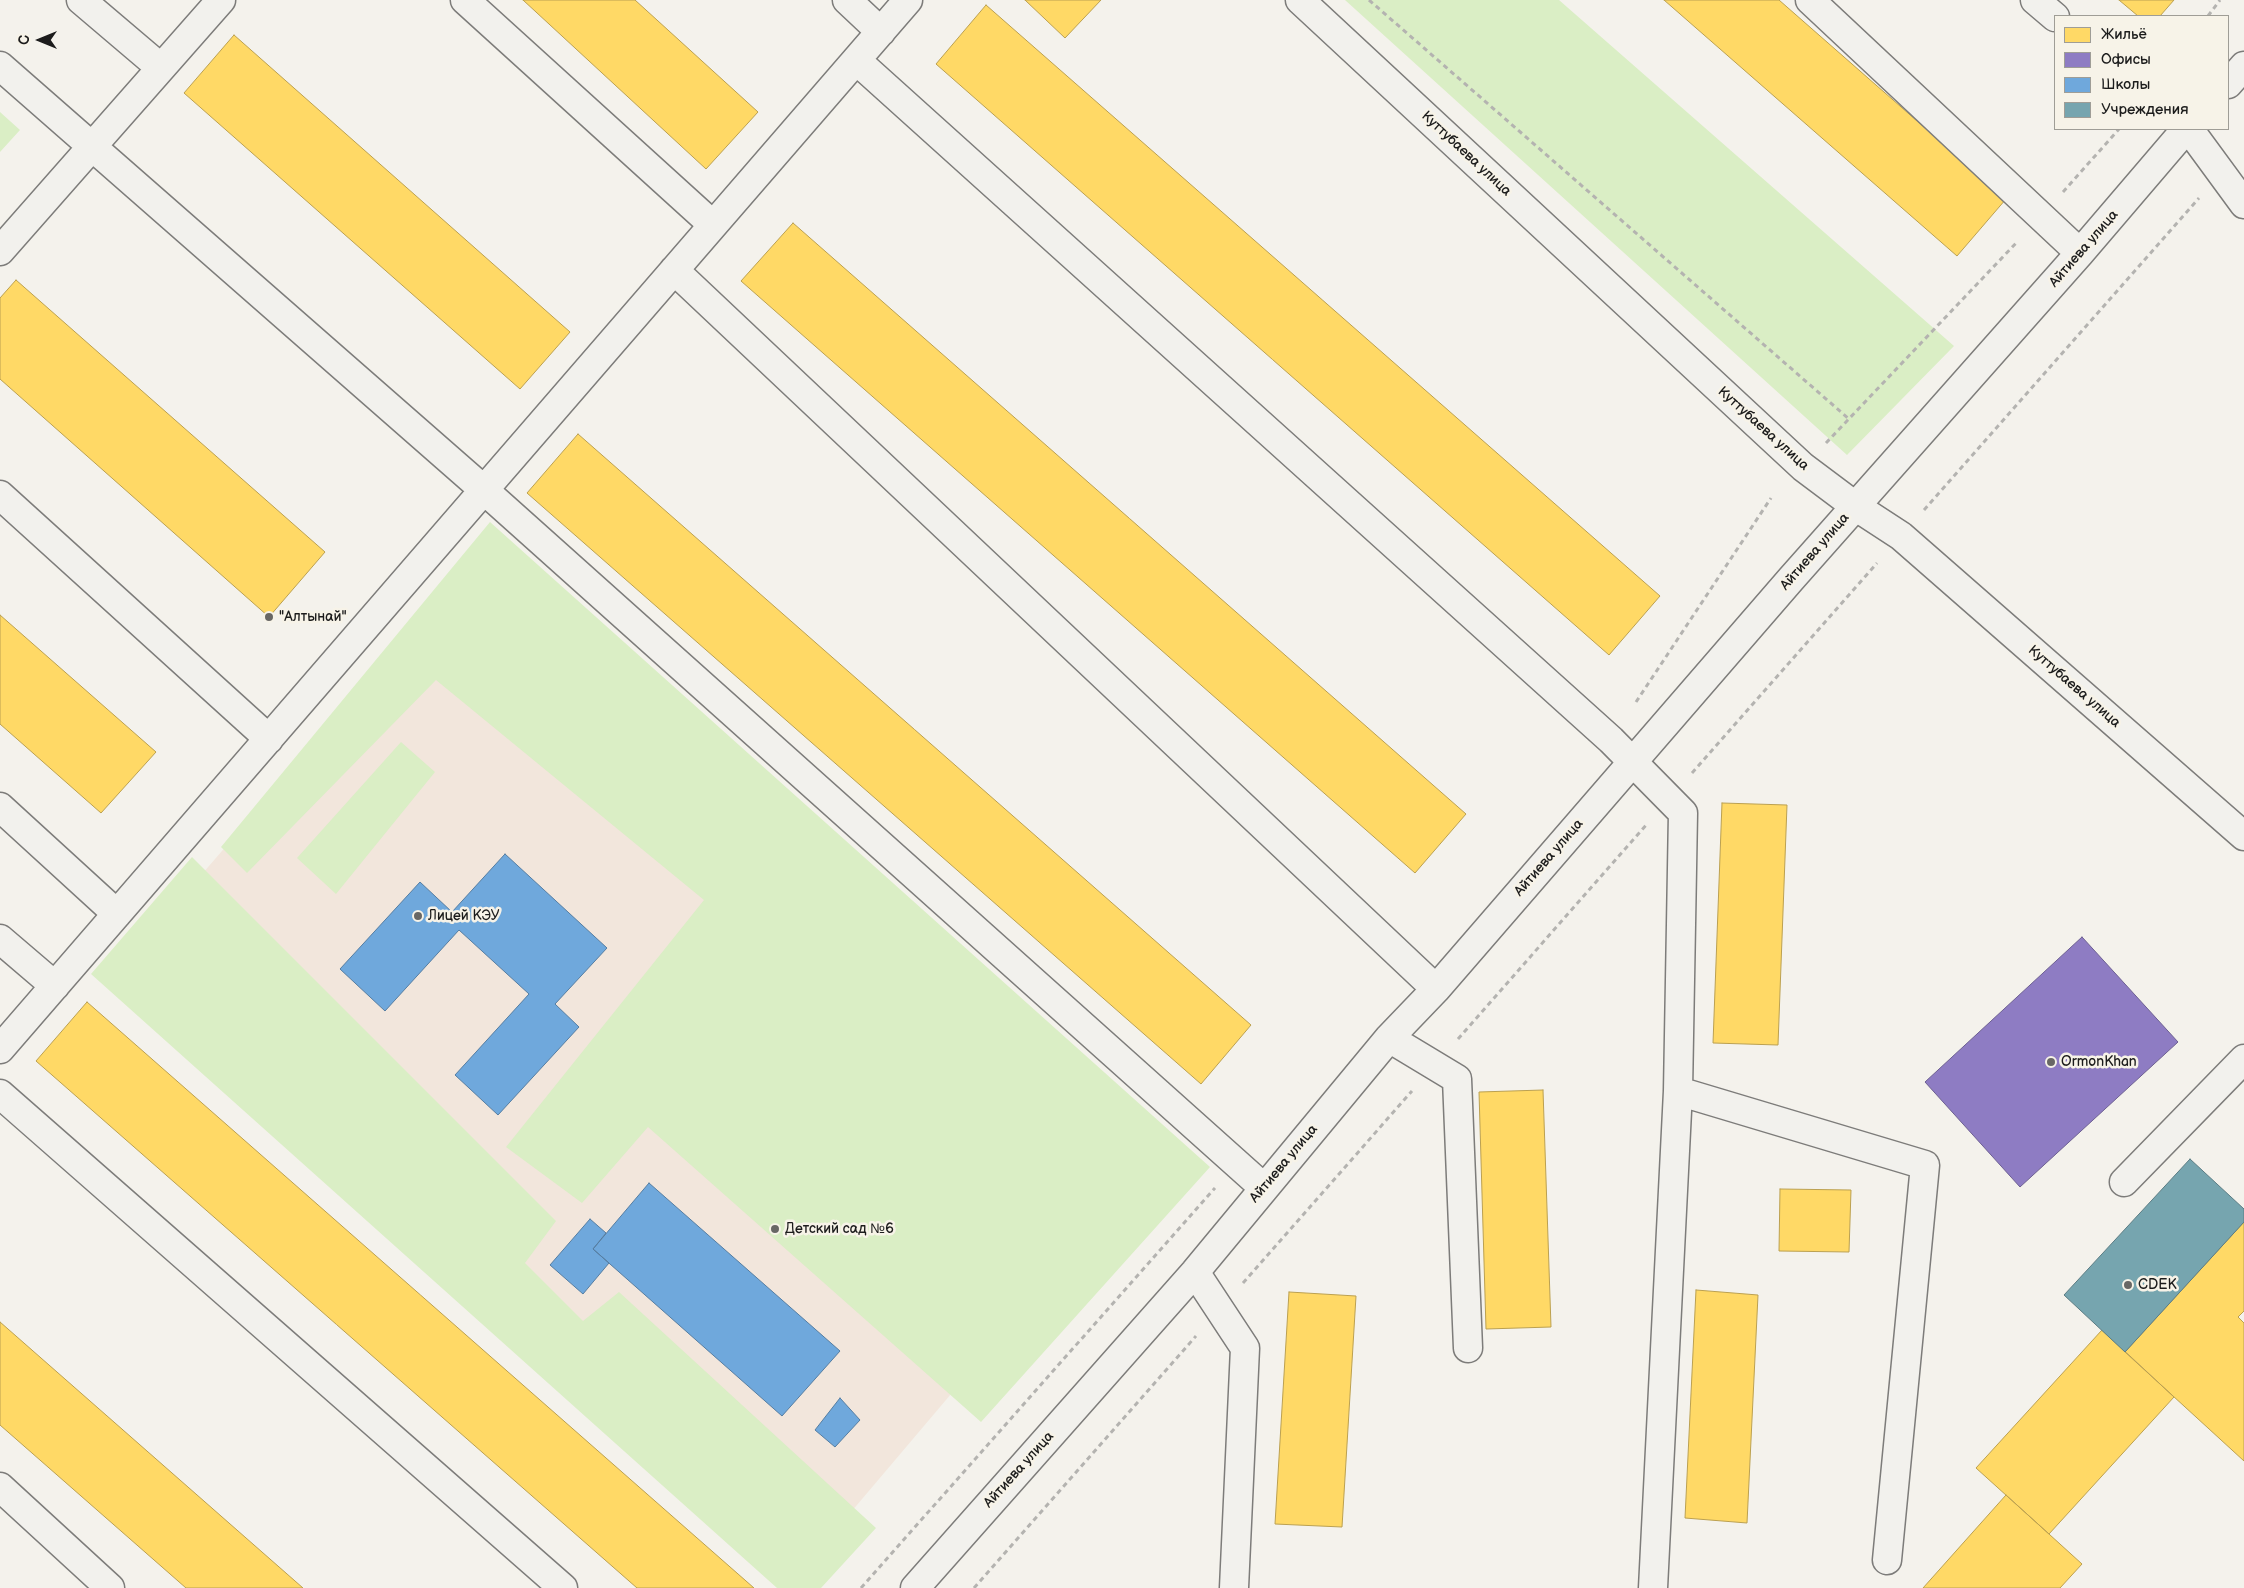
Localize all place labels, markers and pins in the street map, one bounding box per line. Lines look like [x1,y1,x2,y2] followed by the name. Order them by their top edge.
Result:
[279,609,347,625] place label: "Алтынай"
[263,611,275,623] marker: "Алтынай"
[428,908,500,924] place label: Лицей КЭУ
[412,910,424,922] marker: Лицей КЭУ
[2061,1054,2137,1070] place label: OrmonKhan
[2045,1056,2057,1068] marker: OrmonKhan
[785,1221,894,1237] place label: Детский сад №6
[769,1223,781,1235] marker: Детский сад №6
[2138,1277,2176,1293] place label: CDEK
[2122,1279,2134,1291] marker: CDEK

